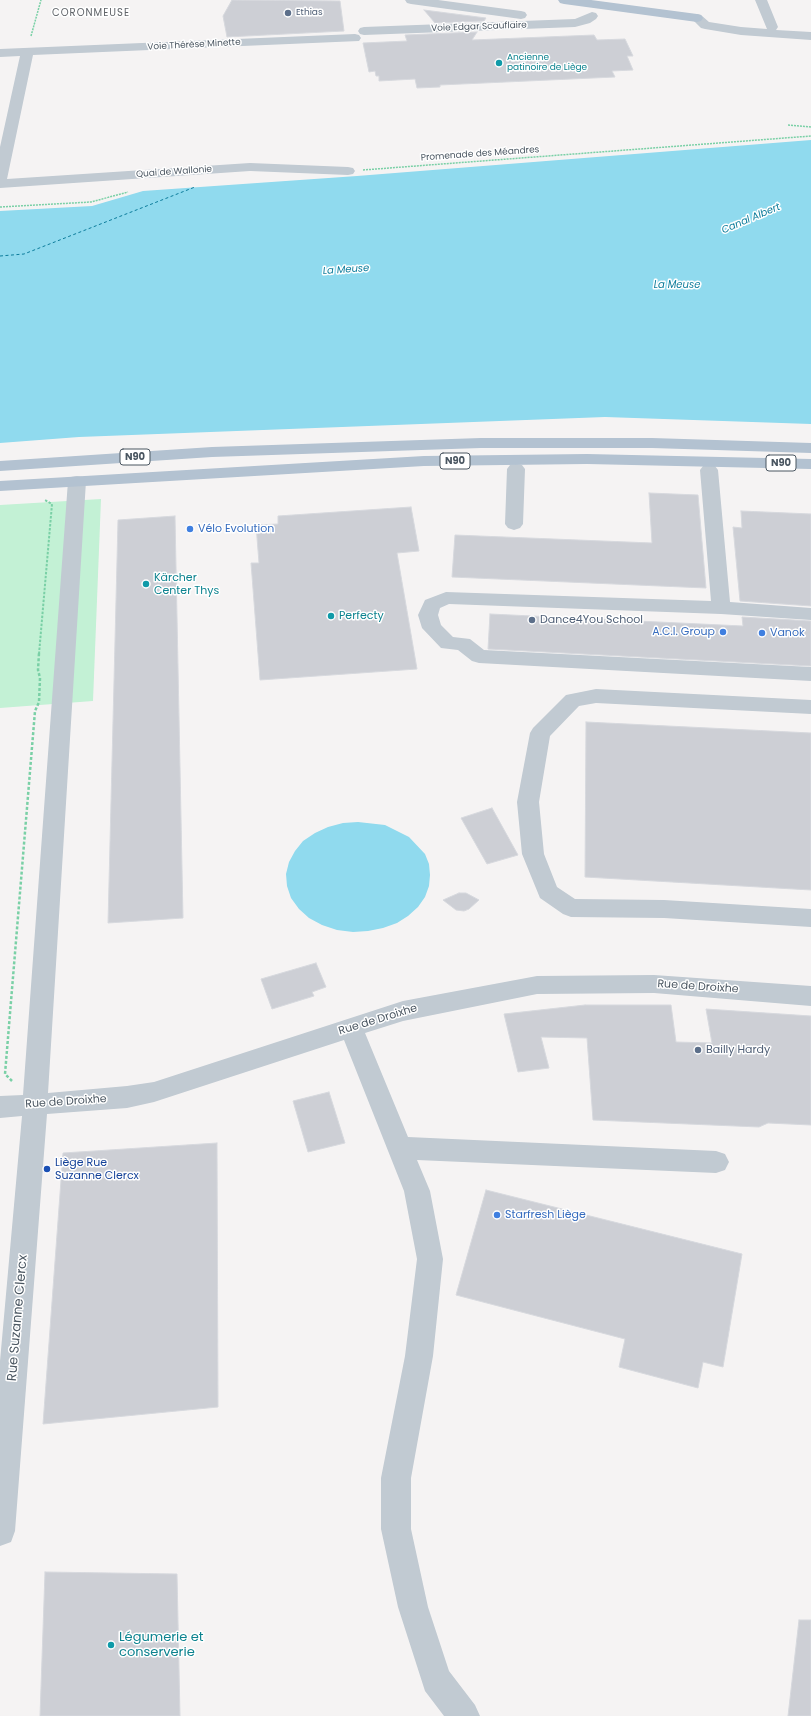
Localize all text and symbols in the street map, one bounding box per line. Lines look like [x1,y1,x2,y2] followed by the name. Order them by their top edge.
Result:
[52,7,130,19] district label: CORONMEUSE
[283,8,293,18] marker: Ethias
[296,8,323,18] place label: Ethias
[431,20,527,34] street label: Voie Edgar Scauflaire
[147,37,241,53] street label: Voie Thérèse Minette
[507,53,587,74] place label: Ancienne patinoire de Liège
[494,58,504,68] marker: Ancienne patinoire de Liège
[420,144,540,164] street label: Promenade des Méandres
[136,164,212,180] street label: Quai de Wallonie
[720,201,782,237] water label: Canal Albert
[322,262,370,278] water label: La Meuse
[654,279,700,291] water label: La Meuse
[120,449,150,465] road number: N90
[440,453,470,469] road number: N90
[766,455,796,471] road number: N90
[198,522,274,536] place label: Vélo Evolution
[185,524,195,534] marker: Vélo Evolution
[154,571,219,597] place label: Kärcher Center Thys
[141,579,151,589] marker: Kärcher Center Thys
[339,609,384,623] place label: Perfecty
[326,611,336,621] marker: Perfecty
[540,613,643,627] place label: Dance4You School
[527,615,537,625] marker: Dance4You School
[652,625,715,639] place label: A.C.I. Group
[770,626,805,640] place label: Vanok
[718,627,728,637] marker: A.C.I. Group
[757,628,767,638] marker: Vanok
[657,978,739,996] street label: Rue de Droixhe
[337,1002,419,1038] street label: Rue de Droixhe
[706,1043,770,1057] place label: Bailly Hardy
[693,1045,703,1055] marker: Bailly Hardy
[25,1093,107,1111] street label: Rue de Droixhe
[55,1156,139,1182] place label: Liège Rue Suzanne Clercx
[42,1164,52,1174] marker: Liège Rue Suzanne Clercx
[505,1208,586,1222] place label: Starfresh Liège
[492,1210,502,1220] marker: Starfresh Liège
[5,1254,31,1382] street label: Rue Suzanne Clercx
[119,1630,204,1661] place label: Légumerie et conserverie
[106,1640,116,1650] marker: Légumerie et conserverie

